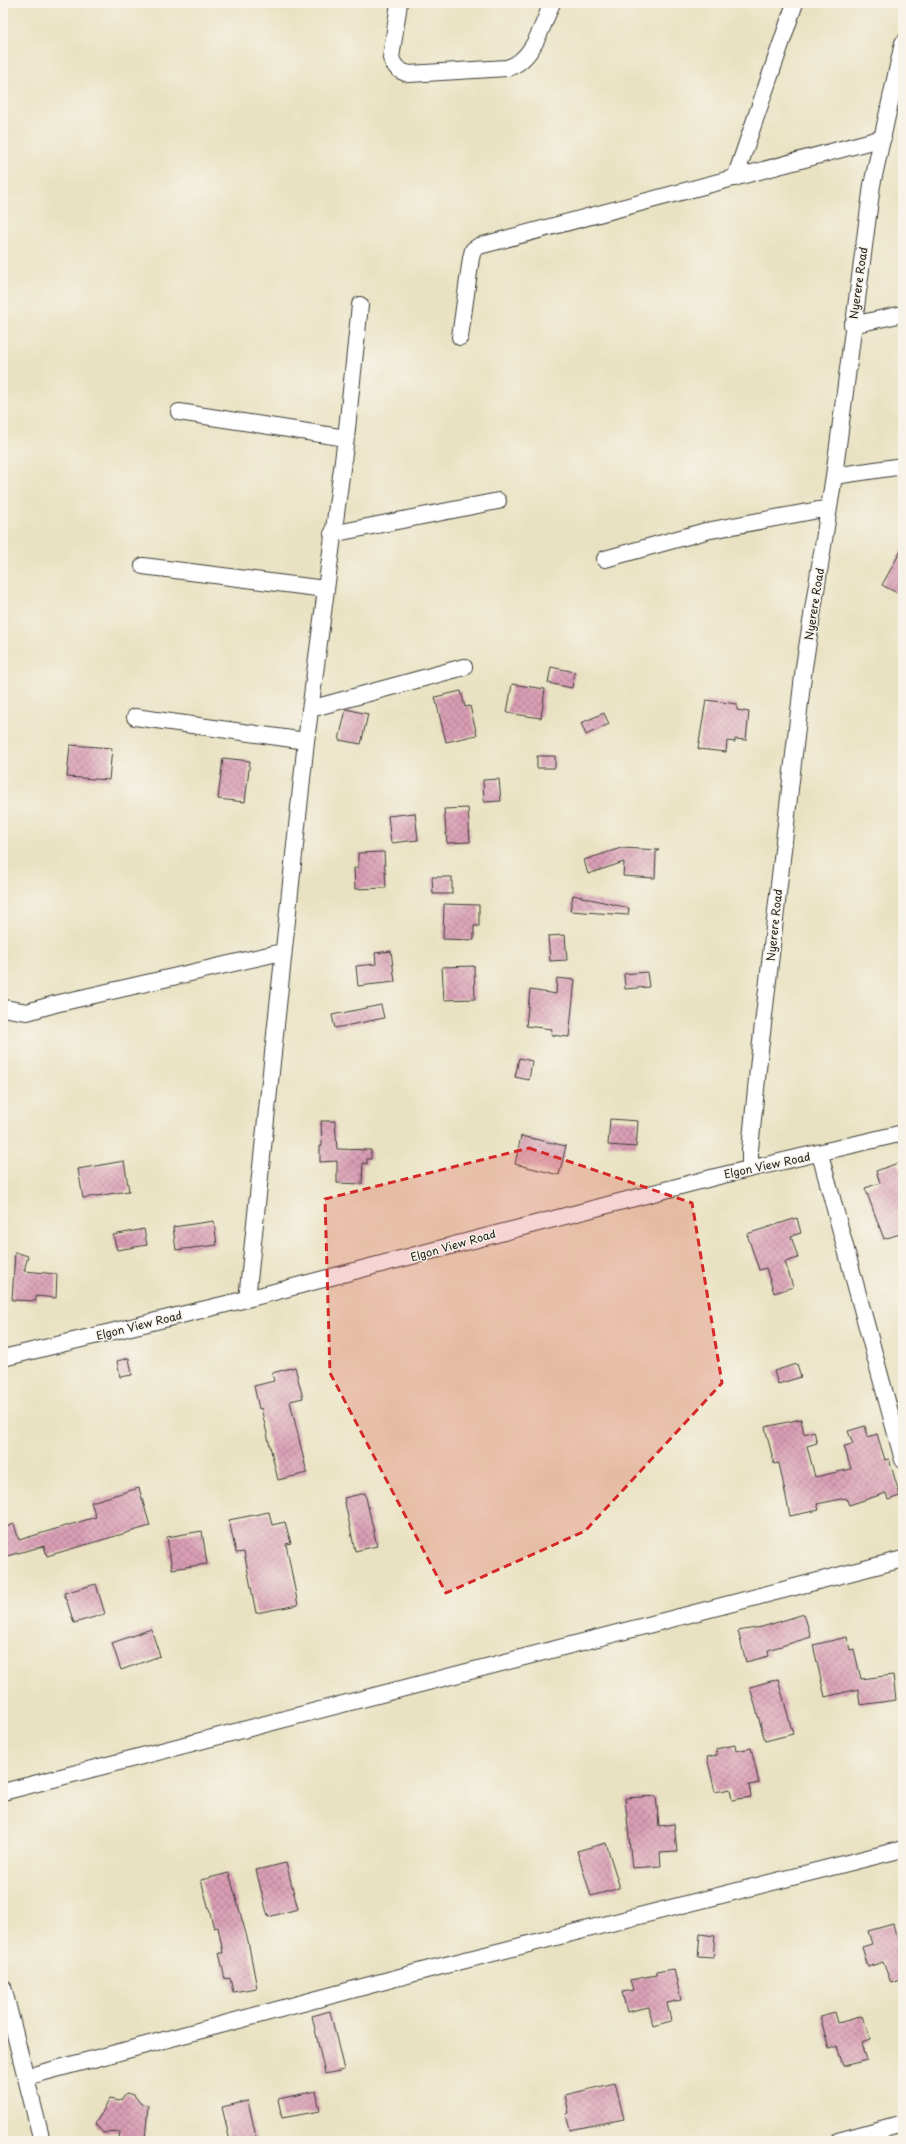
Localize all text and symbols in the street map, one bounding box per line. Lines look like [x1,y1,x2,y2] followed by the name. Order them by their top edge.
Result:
[845,246,871,320] street label: Nyerere Road
[800,567,828,641] street label: Nyerere Road
[762,888,786,962] street label: Nyerere Road
[722,1148,812,1182] street label: Elgon View Road
[408,1225,498,1265] street label: Elgon View Road
[94,1306,184,1344] street label: Elgon View Road

